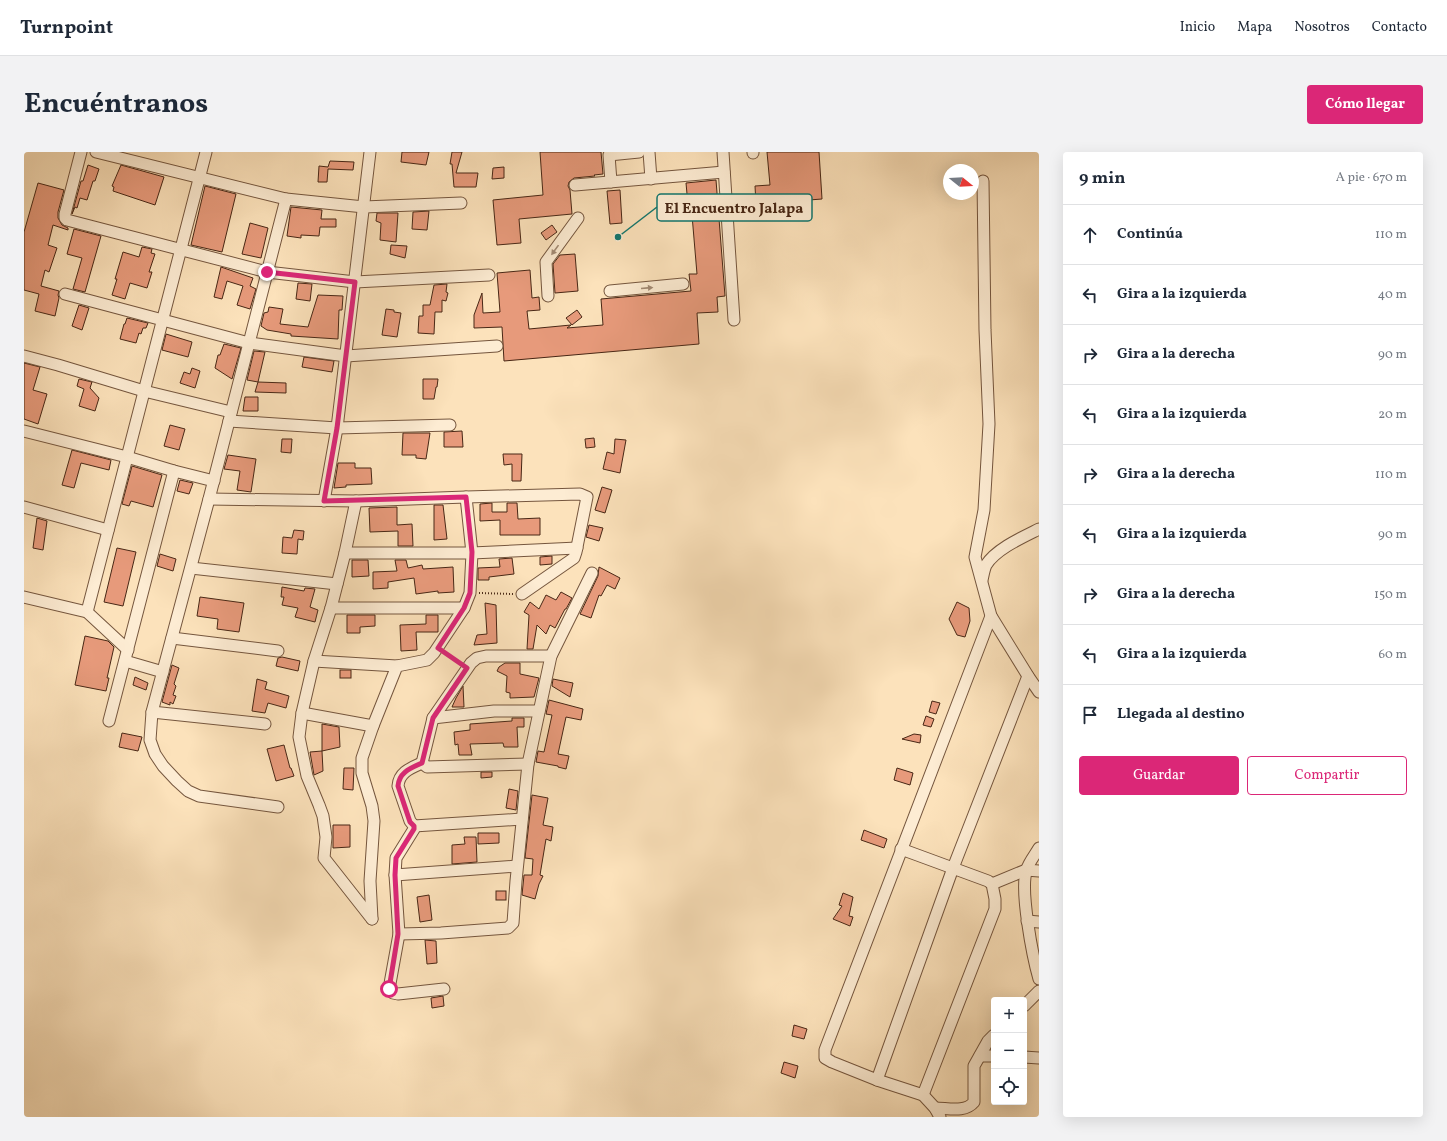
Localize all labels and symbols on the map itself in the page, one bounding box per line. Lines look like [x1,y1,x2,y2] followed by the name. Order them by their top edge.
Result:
[943,164,979,200] north arrow
[657,194,812,221] callout: El Encuentro Jalapa
[665,199,803,220] text: El Encuentro Jalapa
[551,244,559,255] one-way arrow
[258,263,276,281] route end
[640,284,653,291] one-way arrow
[380,980,398,998] route start

